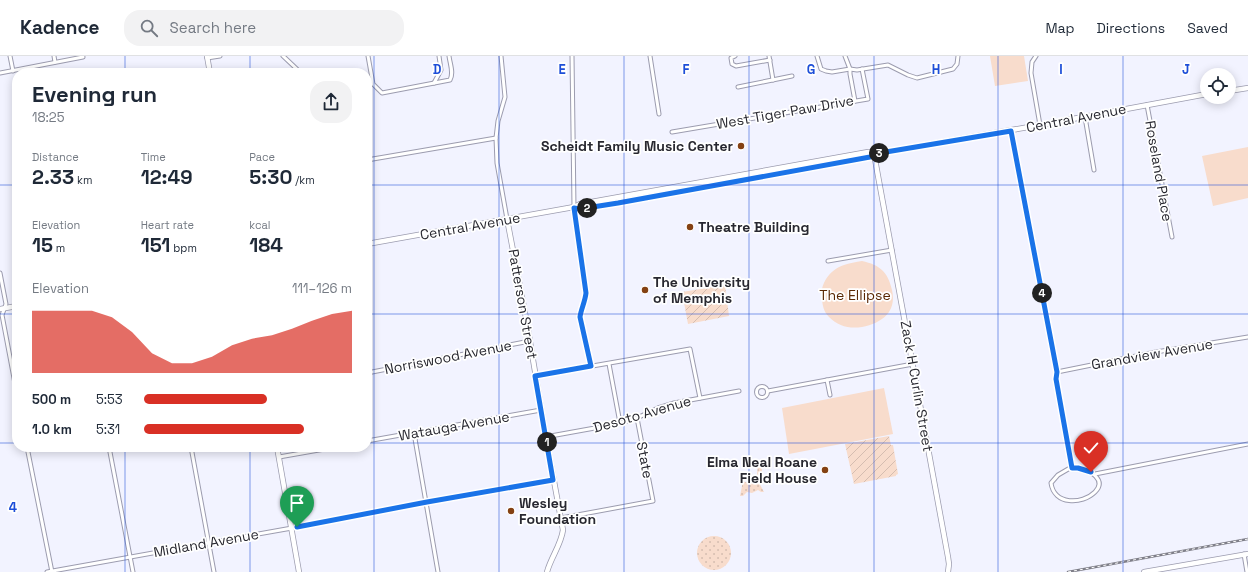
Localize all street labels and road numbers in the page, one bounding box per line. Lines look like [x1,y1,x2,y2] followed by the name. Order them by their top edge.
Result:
[715,91,855,133] street label: West Tiger Paw Drive
[1024,99,1128,137] street label: Central Avenue
[1141,119,1177,223] street label: Roseland Place
[418,208,522,244] street label: Central Avenue
[504,247,542,361] street label: Patterson Street
[897,319,937,453] street label: Zack H Curlin Street
[1090,334,1214,374] street label: Grandview Avenue
[383,336,513,378] street label: Norriswood Avenue
[591,391,693,437] street label: Desoto Avenue
[397,407,511,445] street label: Watauga Avenue
[633,440,657,480] street label: State
[152,525,260,561] street label: Midland Avenue

